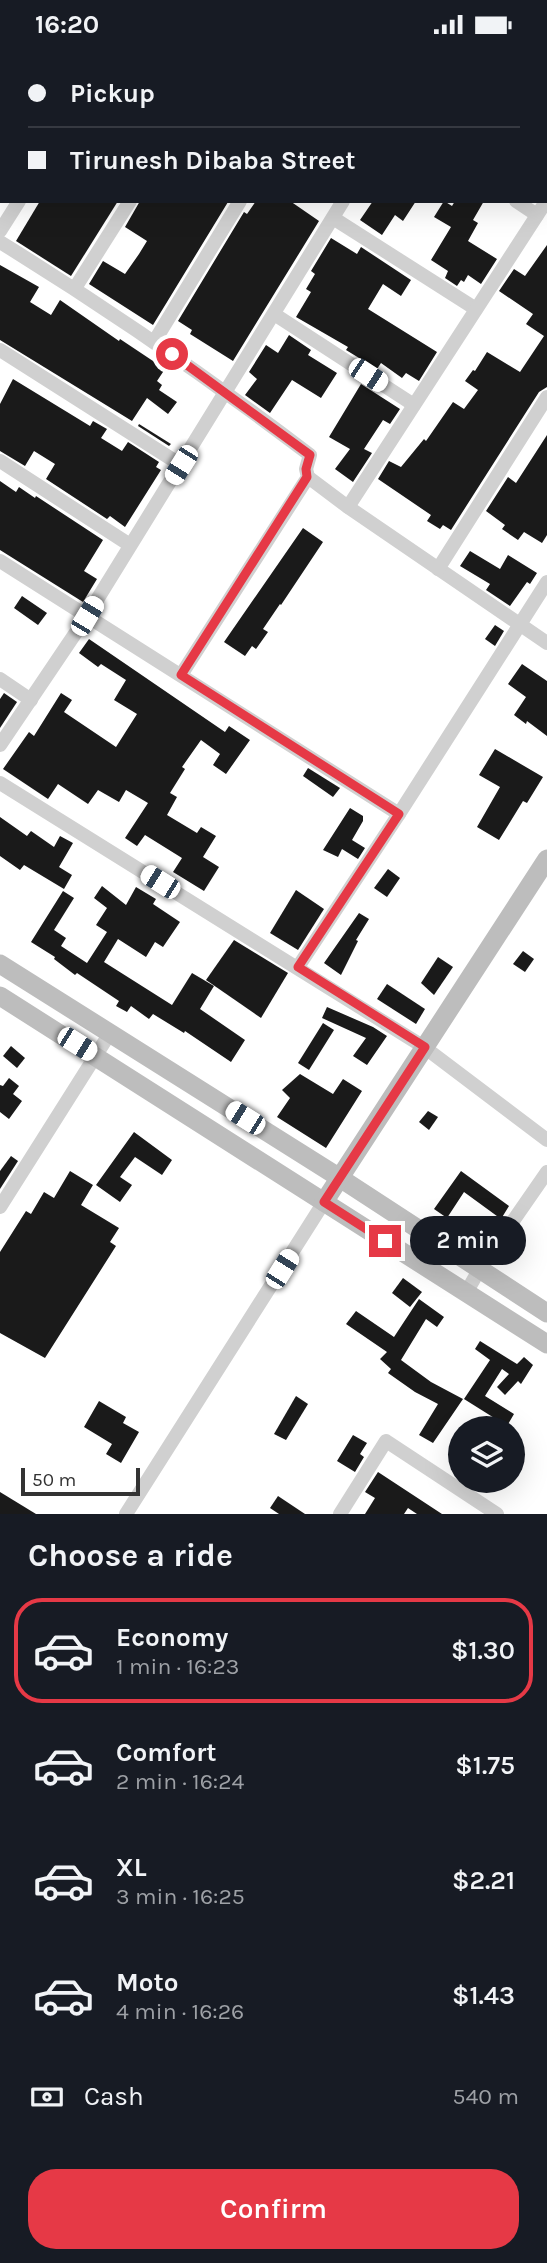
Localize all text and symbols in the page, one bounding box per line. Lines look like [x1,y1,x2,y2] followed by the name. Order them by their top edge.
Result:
[35,9,99,40] text: 16:20
[70,78,155,109] text: Pickup
[70,145,355,176] text: Tirunesh Dibaba Street
[156,338,188,370] route start
[345,355,392,395] car
[161,442,202,488] car
[68,593,107,639] car
[137,862,184,902] car
[54,1024,101,1064] car
[222,1098,269,1138] car
[410,1217,525,1265] callout: 2 min
[369,1225,401,1257] route end
[437,1227,499,1254] text: 2 min
[262,1246,303,1292] car
[448,1416,525,1493] map controls
[448,1416,525,1493] button: layers
[21,1465,140,1497] scale bar
[32,1469,76,1491] text: 50 m
[28,1537,233,1574] text: Choose a ride
[32,1619,95,1682] icon: car
[116,1622,228,1653] text: Economy
[451,1635,515,1666] text: $1.30
[116,1653,239,1680] text: 1 min · 16:23
[32,1734,95,1797] icon: car
[116,1737,217,1768] text: Comfort
[455,1750,515,1781] text: $1.75
[116,1768,244,1795] text: 2 min · 16:24
[32,1849,95,1912] icon: car
[116,1852,147,1883] text: XL
[452,1865,515,1896] text: $2.21
[116,1883,245,1910] text: 3 min · 16:25
[32,1964,95,2027] icon: car
[116,1967,178,1998] text: Moto
[452,1980,515,2011] text: $1.43
[116,1998,244,2025] text: 4 min · 16:26
[28,2078,66,2116] icon: cash
[84,2081,144,2112] text: Cash
[453,2083,519,2110] text: 540 m
[28,2169,519,2249] button: Confirm

